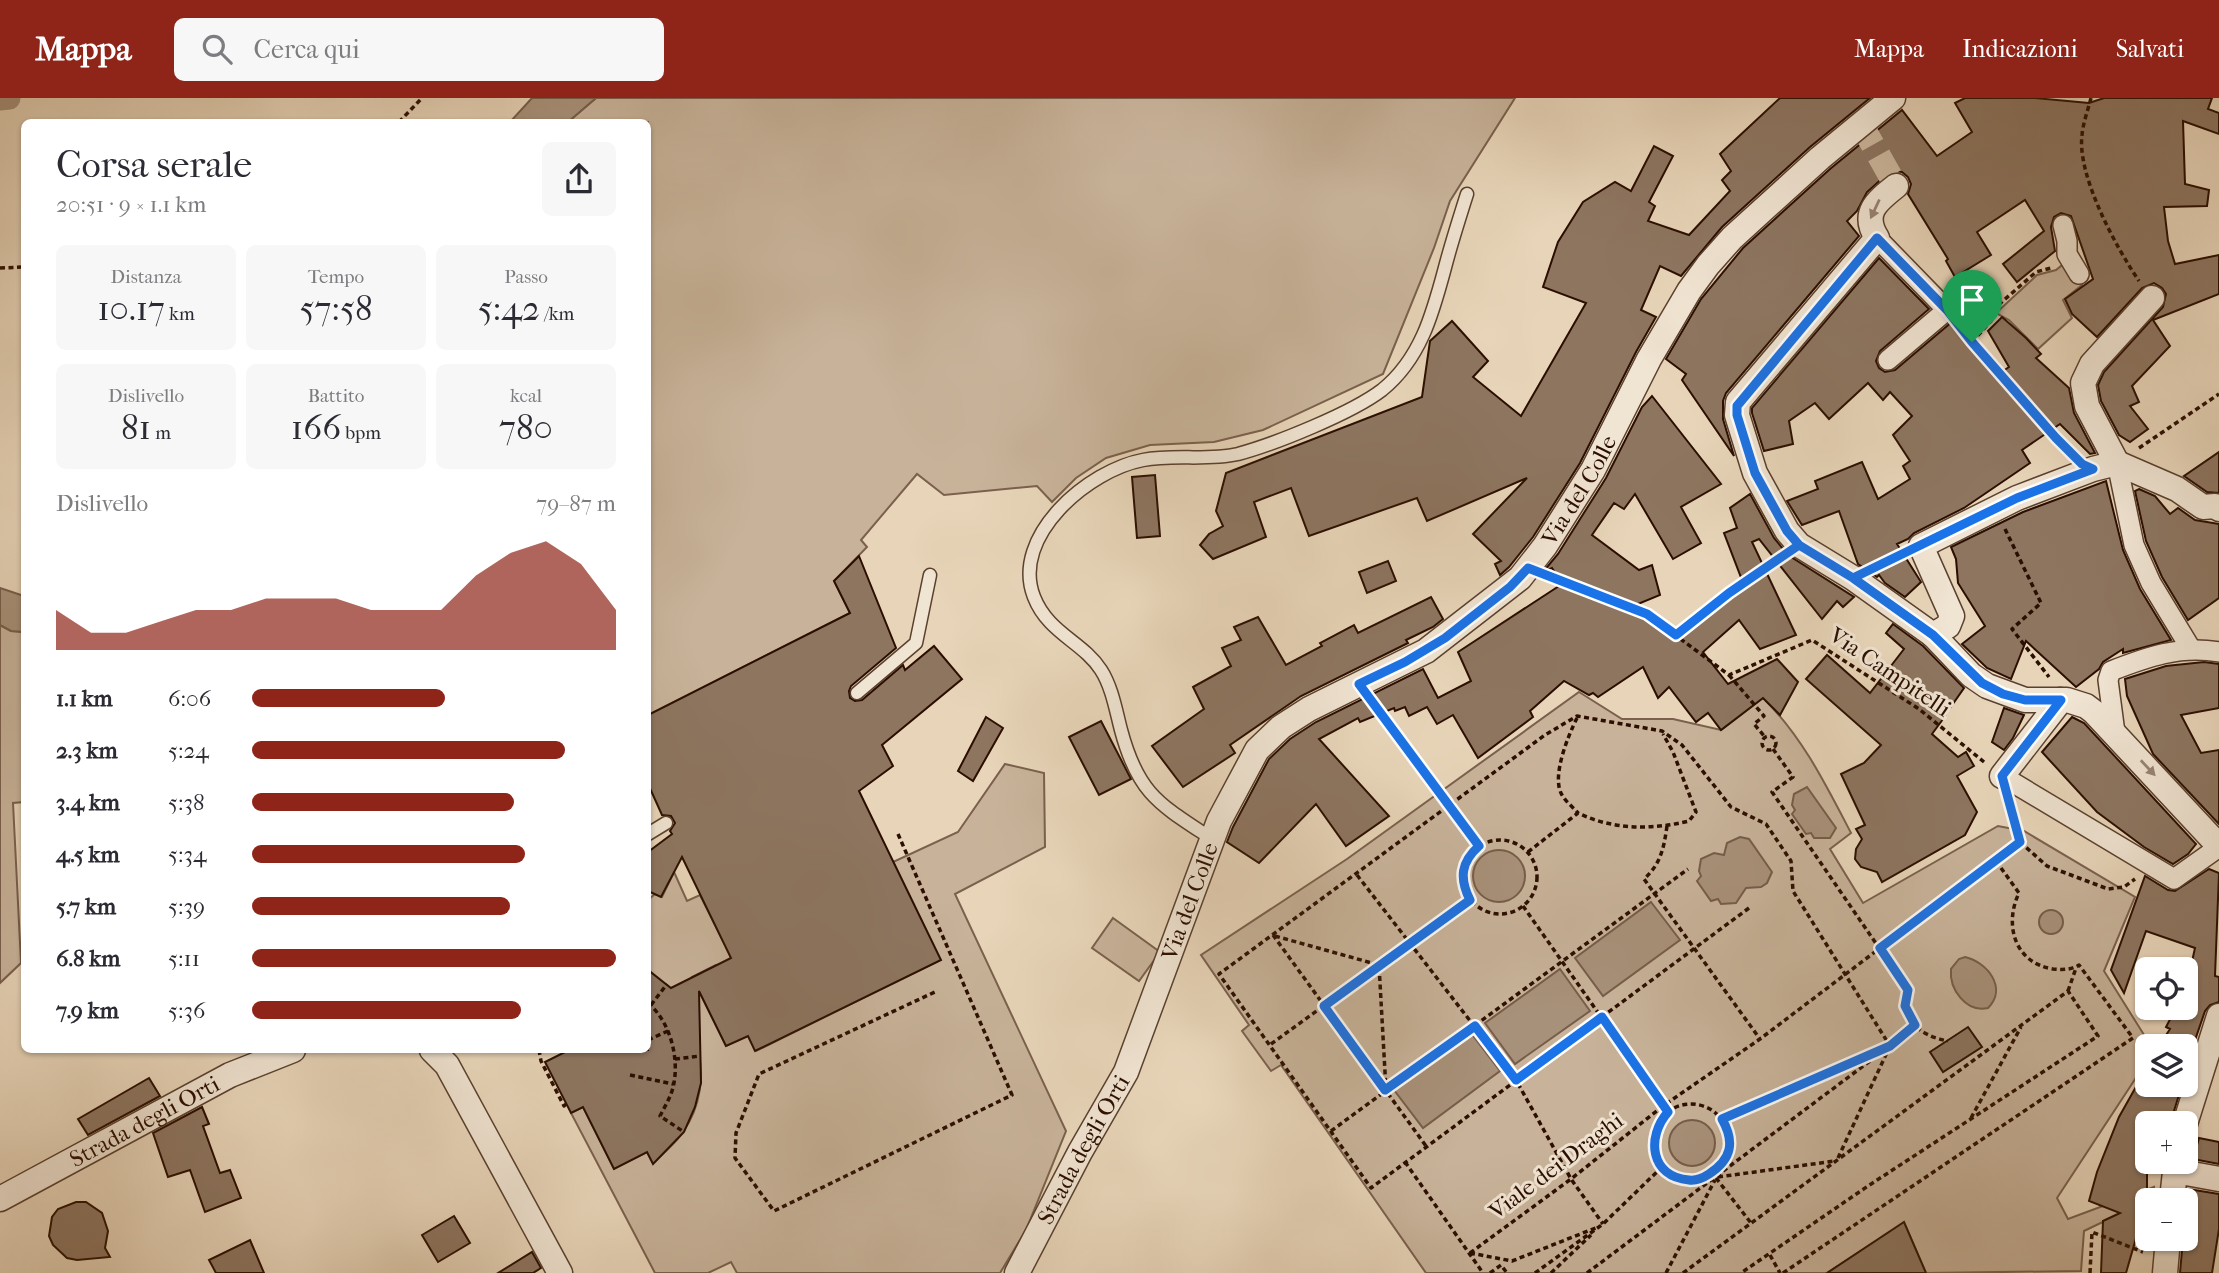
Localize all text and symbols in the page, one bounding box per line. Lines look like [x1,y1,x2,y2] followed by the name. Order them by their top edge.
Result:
[174,18,664,81] search box
[35,30,132,69] text: Mappa
[198,30,236,68] icon: search
[254,34,360,65] text: Cerca qui
[1854,35,1924,63] text: Mappa
[1962,35,2078,63] text: Indicazioni
[2116,35,2184,63] text: Salvati
[56,142,252,187] text: Corsa serale
[542,142,616,216] button: share
[56,191,206,218] text: 20:51 · 9 × 1.1 km
[1869,199,1881,219] one-way arrow
[111,266,181,288] text: Distanza
[308,266,364,288] text: Tempo
[504,266,548,288] text: Passo
[1942,270,2002,342] pin
[1953,281,1991,319] icon: arrive
[97,288,165,329] text: 10.17
[299,288,373,329] text: 57:58
[478,288,540,329] text: 5:42
[165,303,195,325] text: km
[540,303,574,325] text: /km
[108,385,184,407] text: Dislivello
[308,385,364,407] text: Battito
[510,385,542,407] text: kcal
[121,407,151,448] text: 81
[291,407,341,448] text: 166
[499,407,553,448] text: 780
[151,422,171,444] text: m
[341,422,381,444] text: bpm
[1535,431,1622,551] street label: Via del Colle
[56,490,148,517] text: Dislivello
[536,490,616,517] text: 79–87 m
[1823,621,1956,723] street label: Via Campitelli
[56,685,113,712] text: 1.1 km
[168,685,211,712] text: 6:06
[56,737,118,764] text: 2.3 km
[168,737,209,764] text: 5:24
[2139,759,2155,776] one-way arrow
[56,789,120,816] text: 3.4 km
[168,789,205,816] text: 5:38
[1155,839,1223,965] street label: Via del Colle
[56,841,120,868] text: 4.5 km
[168,841,207,868] text: 5:34
[56,893,116,920] text: 5.7 km
[168,893,205,920] text: 5:39
[56,945,120,972] text: 6.8 km
[168,945,200,972] text: 5:11
[2135,957,2198,1251] map controls
[2135,957,2198,1020] button: locate
[56,997,119,1024] text: 7.9 km
[168,997,205,1024] text: 5:36
[2135,1034,2198,1097] button: layers
[65,1070,224,1172] street label: Strada degli Orti
[1031,1070,1135,1229] street label: Strada degli Orti
[1483,1107,1628,1226] street label: Viale dei Draghi
[2135,1111,2198,1174] button: +
[2135,1188,2198,1251] button: −

